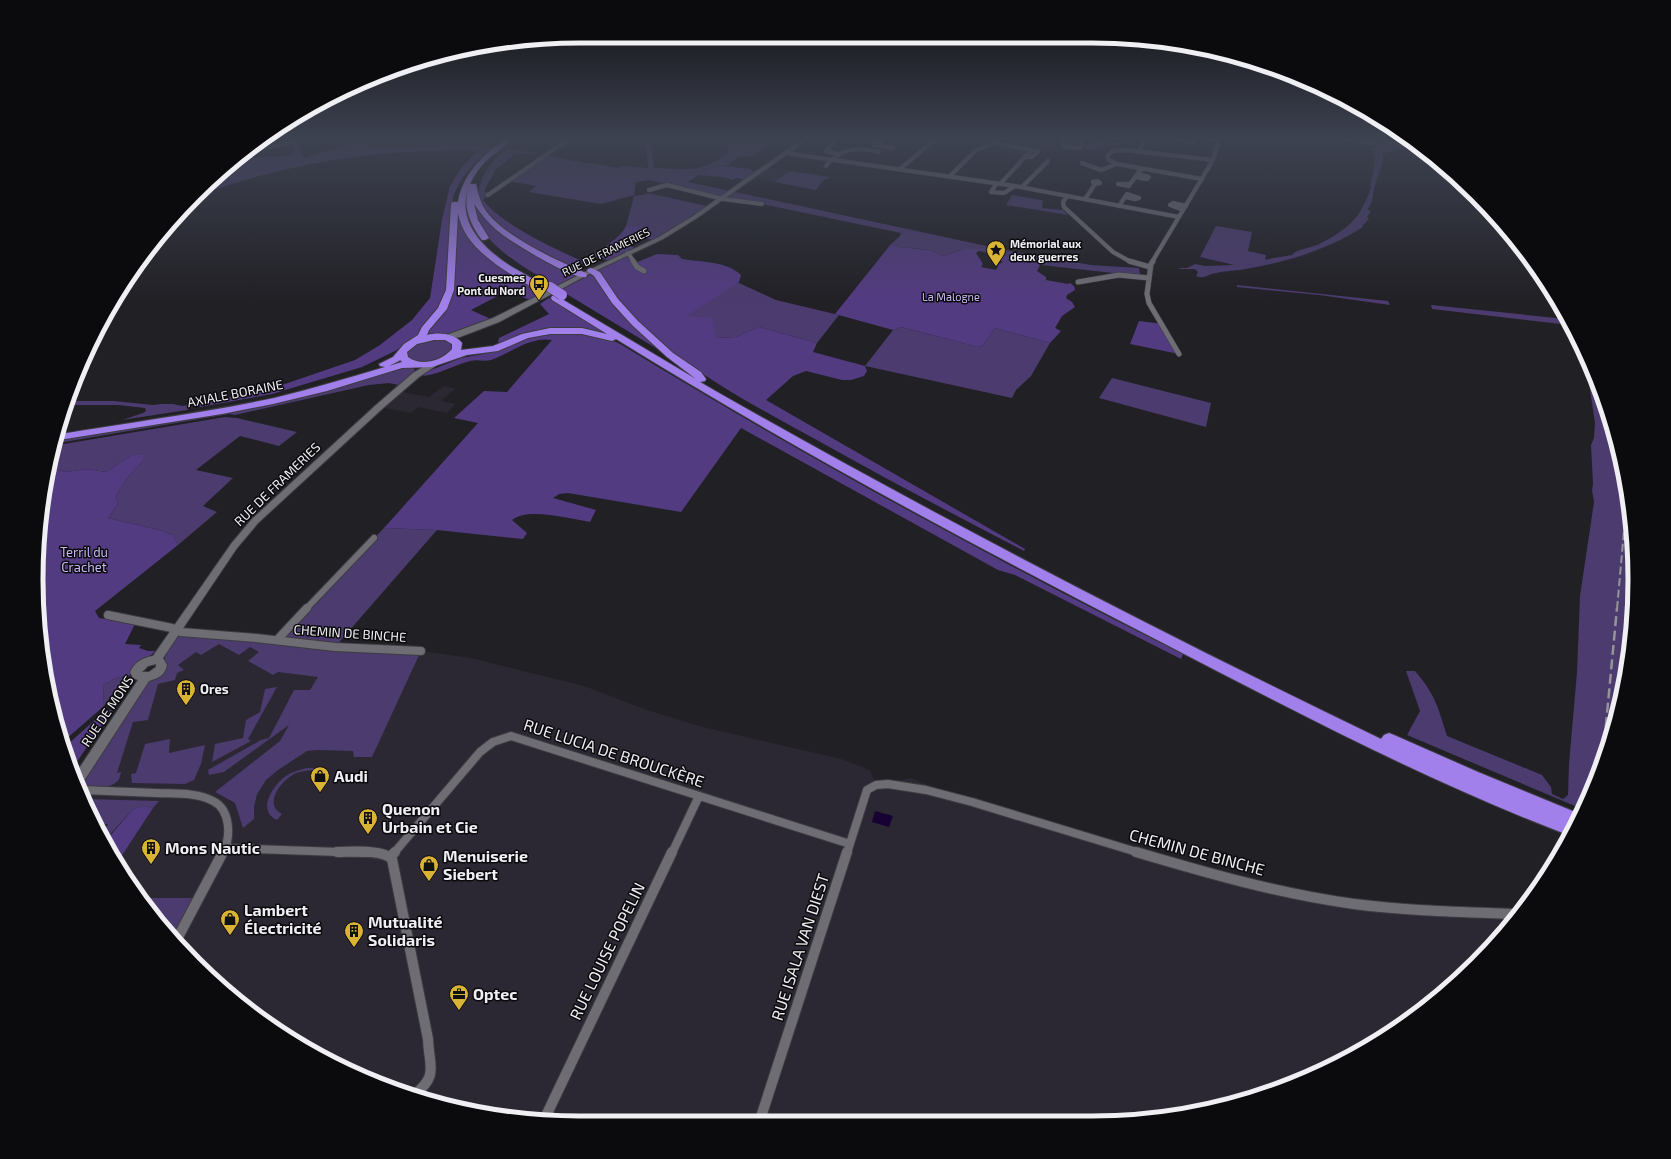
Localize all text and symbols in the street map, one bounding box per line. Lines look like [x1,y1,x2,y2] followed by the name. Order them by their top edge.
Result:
[560,225,652,278] street label: RUE DE FRAMERIES
[1010,237,1082,263] place label: Mémorial aux deux guerres
[985,239,1007,267] place icon: Mémorial aux deux guerres
[457,271,525,297] place label: Cuesmes Pont du Nord
[528,273,550,301] bus stop icon: Cuesmes Pont du Nord
[922,290,980,303] park label: La Malogne
[186,376,284,410] street label: AXIALE BORAINE
[231,439,323,529] street label: RUE DE FRAMERIES
[60,544,108,575] park label: Terril du Crachet
[293,621,407,645] street label: CHEMIN DE BINCHE
[77,672,137,750] street label: RUE DE MONS
[175,678,197,706] building icon: Ores
[200,681,229,697] place label: Ores
[521,714,707,791] street label: RUE LUCIA DE BROUCKÈRE
[309,765,331,793] shop icon: Audi
[334,766,368,785] place label: Audi
[382,799,478,836] place label: Quenon Urbain et Cie
[357,807,379,835] building icon: Quenon Urbain et Cie
[1127,824,1267,879] street label: CHEMIN DE BINCHE
[140,837,162,865] building icon: Mons Nautic
[165,838,260,857] place label: Mons Nautic
[443,846,528,883] place label: Menuiserie Siebert
[418,854,440,882] shop icon: Menuiserie Siebert
[767,871,832,1023] street label: RUE ISALA VAN DIEST
[565,879,648,1022] street label: RUE LOUISE POPELIN
[244,900,322,937] place label: Lambert Électricité
[219,908,241,936] shop icon: Lambert Électricité
[368,912,443,949] place label: Mutualité Solidaris
[343,920,365,948] building icon: Mutualité Solidaris
[448,983,470,1011] office icon: Optec
[473,984,517,1003] place label: Optec

